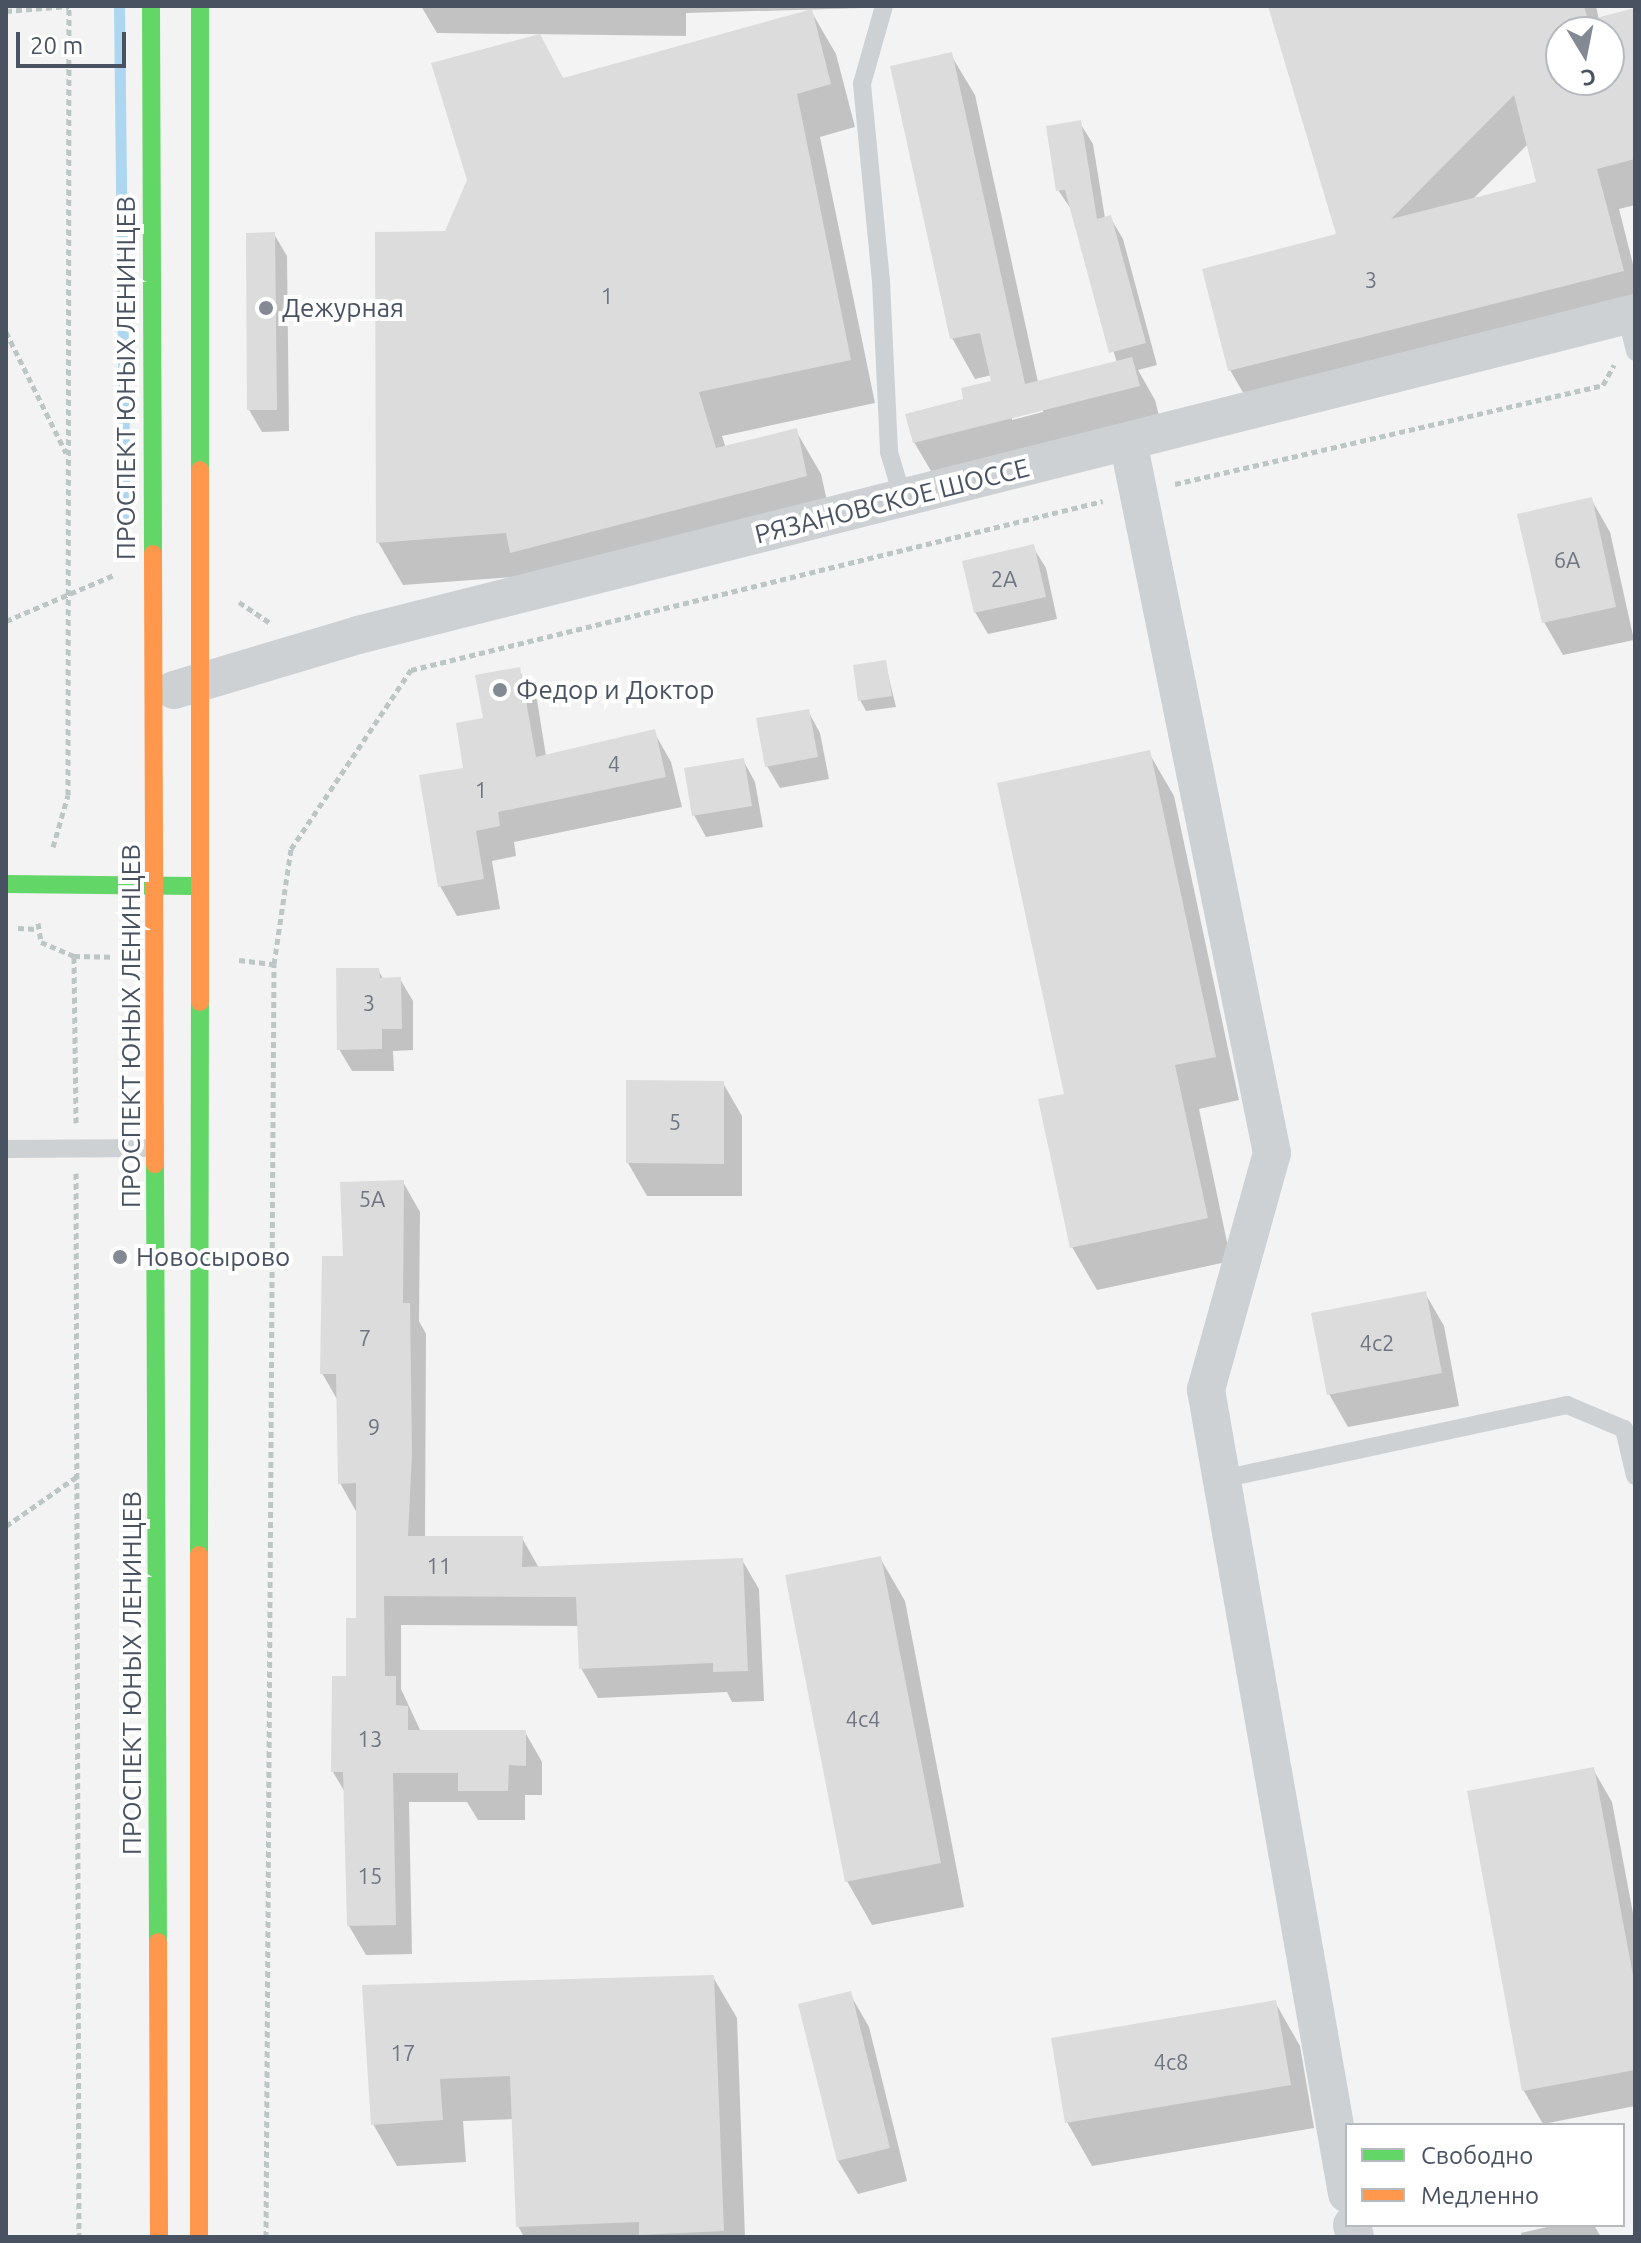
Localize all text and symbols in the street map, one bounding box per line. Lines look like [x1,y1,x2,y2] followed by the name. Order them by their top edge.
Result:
[20,16,130,66] scale bar
[1545,16,1625,96] north arrow
[30,32,83,59] text: 20 m
[1580,65,1598,92] text: С
[110,196,142,560] street label: ПРОСПЕКТ ЮНЫХ ЛЕНИНЦЕВ
[1365,267,1377,293] house number: 3
[601,283,613,309] house number: 1
[282,292,404,324] place label: Дежурная
[257,299,275,317] marker: Дежурная
[752,452,1032,550] street label: РЯЗАНОВСКОЕ ШОССЕ
[1554,547,1580,573] house number: 6А
[991,566,1017,592] house number: 2А
[516,674,714,706] place label: Федор и Доктор
[491,681,509,699] marker: Федор и Доктор
[608,751,620,777] house number: 4
[475,777,487,803] house number: 1
[115,844,147,1208] street label: ПРОСПЕКТ ЮНЫХ ЛЕНИНЦЕВ
[363,990,375,1016] house number: 3
[669,1109,681,1135] house number: 5
[359,1186,385,1212] house number: 5А
[136,1241,290,1273] place label: Новосырово
[111,1248,129,1266] marker: Новосырово
[359,1325,371,1351] house number: 7
[1359,1330,1395,1356] house number: 4с2
[368,1414,380,1440] house number: 9
[116,1491,148,1855] street label: ПРОСПЕКТ ЮНЫХ ЛЕНИНЦЕВ
[427,1553,451,1579] house number: 11
[845,1706,881,1732] house number: 4с4
[358,1726,382,1752] house number: 13
[358,1863,382,1889] house number: 15
[391,2040,415,2066] house number: 17
[1153,2049,1189,2075] house number: 4с8
[1345,2123,1625,2227] legend
[1421,2142,1533,2169] text: Свободно
[1421,2182,1539,2209] text: Медленно

